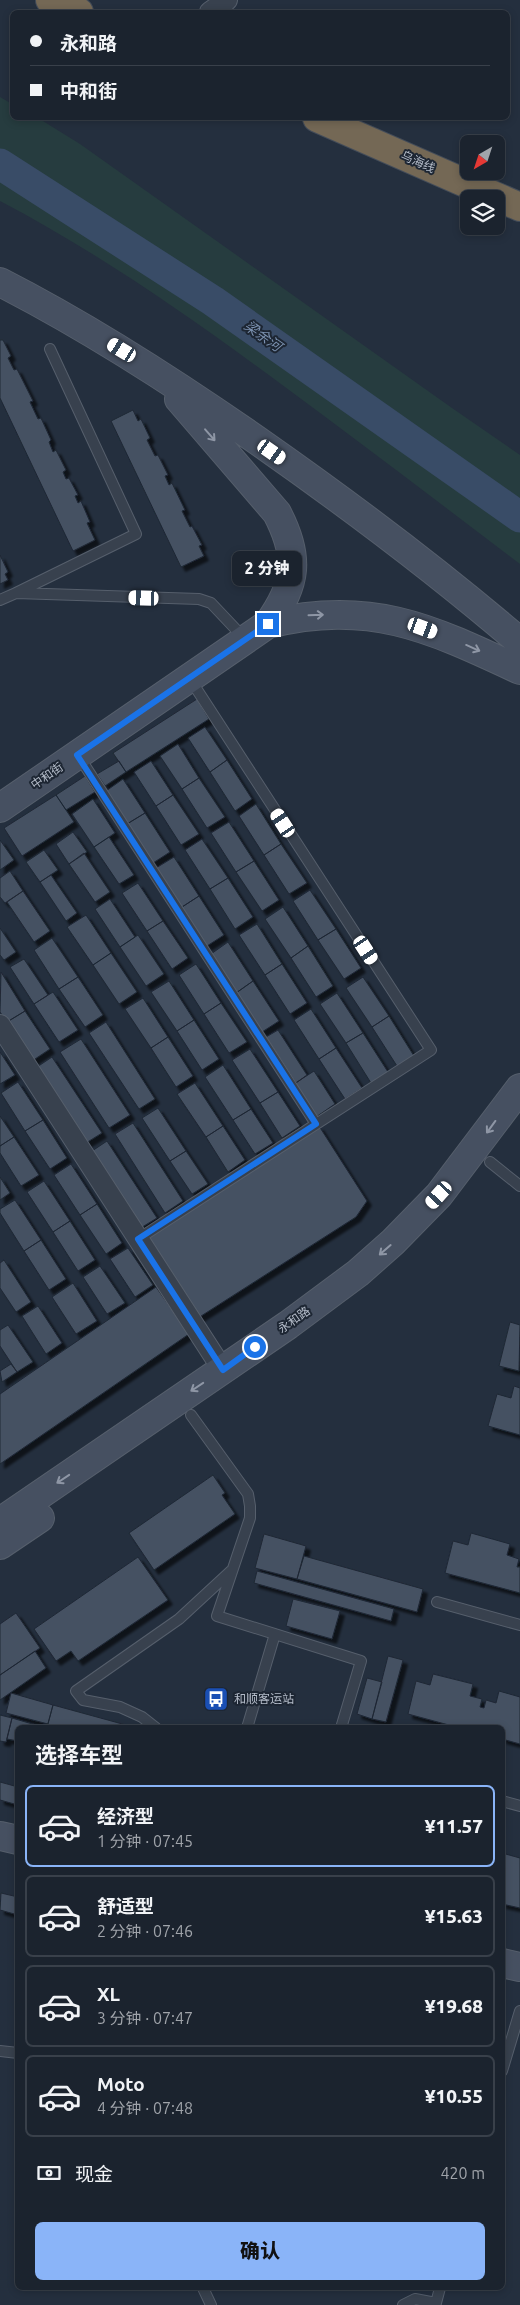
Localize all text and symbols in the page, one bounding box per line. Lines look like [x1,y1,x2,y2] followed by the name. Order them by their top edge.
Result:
[60,32,117,54] text: 永和路
[60,80,117,102] text: 中和街
[460,135,505,180] north arrow
[460,135,505,235] map controls
[399,148,437,175] street label: 乌海线
[460,190,505,235] button: layers
[241,317,287,356] water label: 梁余河
[105,336,138,364] car
[204,428,216,441] one-way arrow
[255,437,288,467] car
[233,552,303,586] callout: 2 分钟
[245,559,289,577] text: 2 分钟
[128,590,159,606] car
[307,611,323,620] one-way arrow
[257,613,279,635] route end
[406,616,439,640] car
[465,644,480,654] one-way arrow
[28,760,65,791] street label: 中和街
[268,806,297,840] car
[351,933,380,967] car
[486,1120,497,1133] one-way arrow
[423,1179,454,1211] car
[378,1244,391,1255] one-way arrow
[275,1304,312,1335] street label: 永和路
[244,1336,266,1358] route start
[191,1382,205,1392] one-way arrow
[57,1474,71,1484] one-way arrow
[203,1686,229,1712] bus stop icon: 和顺客运站
[234,1692,294,1705] place label: 和顺客运站
[35,1742,123,1767] text: 选择车型
[37,1804,82,1849] icon: car
[97,1805,154,1827] text: 经济型
[425,1815,483,1837] text: ¥11.57
[97,1832,193,1850] text: 1 分钟 · 07:45
[37,1894,82,1939] icon: car
[97,1895,154,1917] text: 舒适型
[425,1905,483,1927] text: ¥15.63
[97,1922,193,1940] text: 2 分钟 · 07:46
[97,1983,120,2005] text: XL
[37,1984,82,2029] icon: car
[425,1995,483,2017] text: ¥19.68
[97,2009,193,2027] text: 3 分钟 · 07:47
[97,2073,145,2095] text: Moto
[37,2074,82,2119] icon: car
[425,2085,483,2107] text: ¥10.55
[97,2099,193,2117] text: 4 分钟 · 07:48
[35,2159,63,2187] icon: cash
[75,2163,113,2185] text: 现金
[440,2164,485,2182] text: 420 m
[35,2222,485,2280] button: 确认

